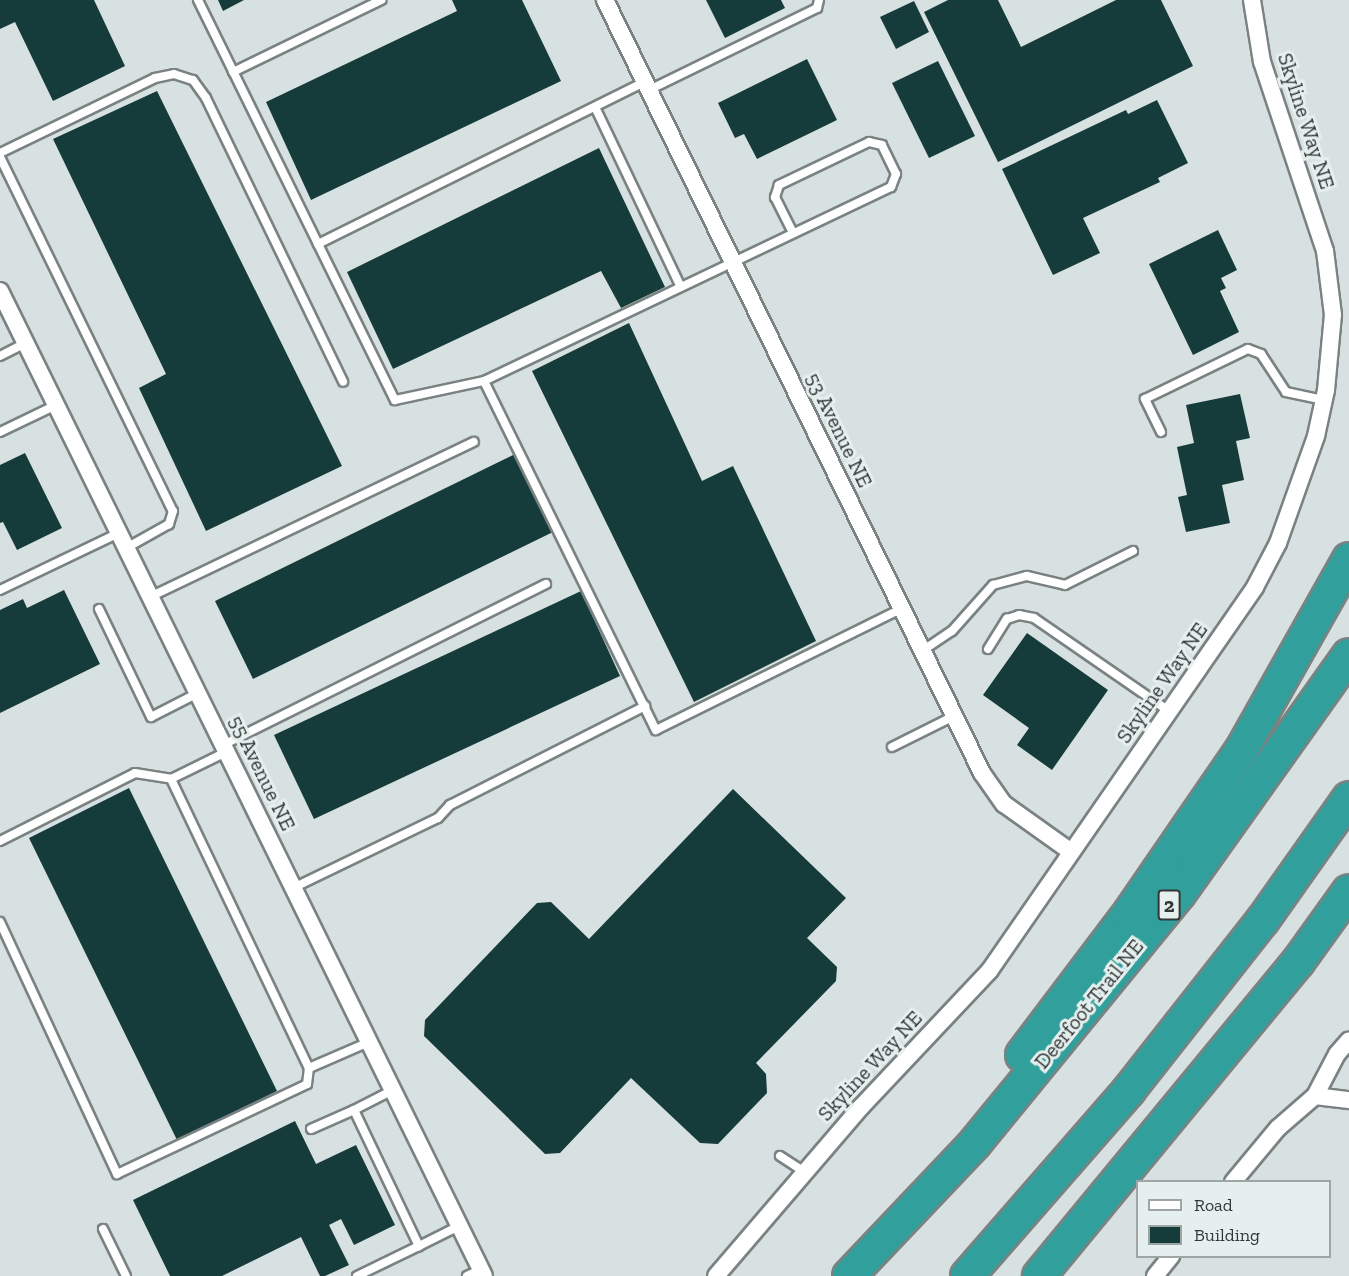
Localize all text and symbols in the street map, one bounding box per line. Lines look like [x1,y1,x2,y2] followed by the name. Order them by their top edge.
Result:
[1272,49,1340,193] street label: Skyline Way NE
[800,368,878,492] street label: 53 Avenue NE
[1111,617,1213,749] street label: Skyline Way NE
[223,711,301,835] street label: 55 Avenue NE
[1157,888,1181,922] road number: 2
[1029,934,1149,1074] street label: Deerfoot Trail NE
[812,1005,928,1127] street label: Skyline Way NE
[1136,1180,1331,1258] legend
[1194,1194,1233,1216] text: Road
[1194,1224,1260,1246] text: Building

